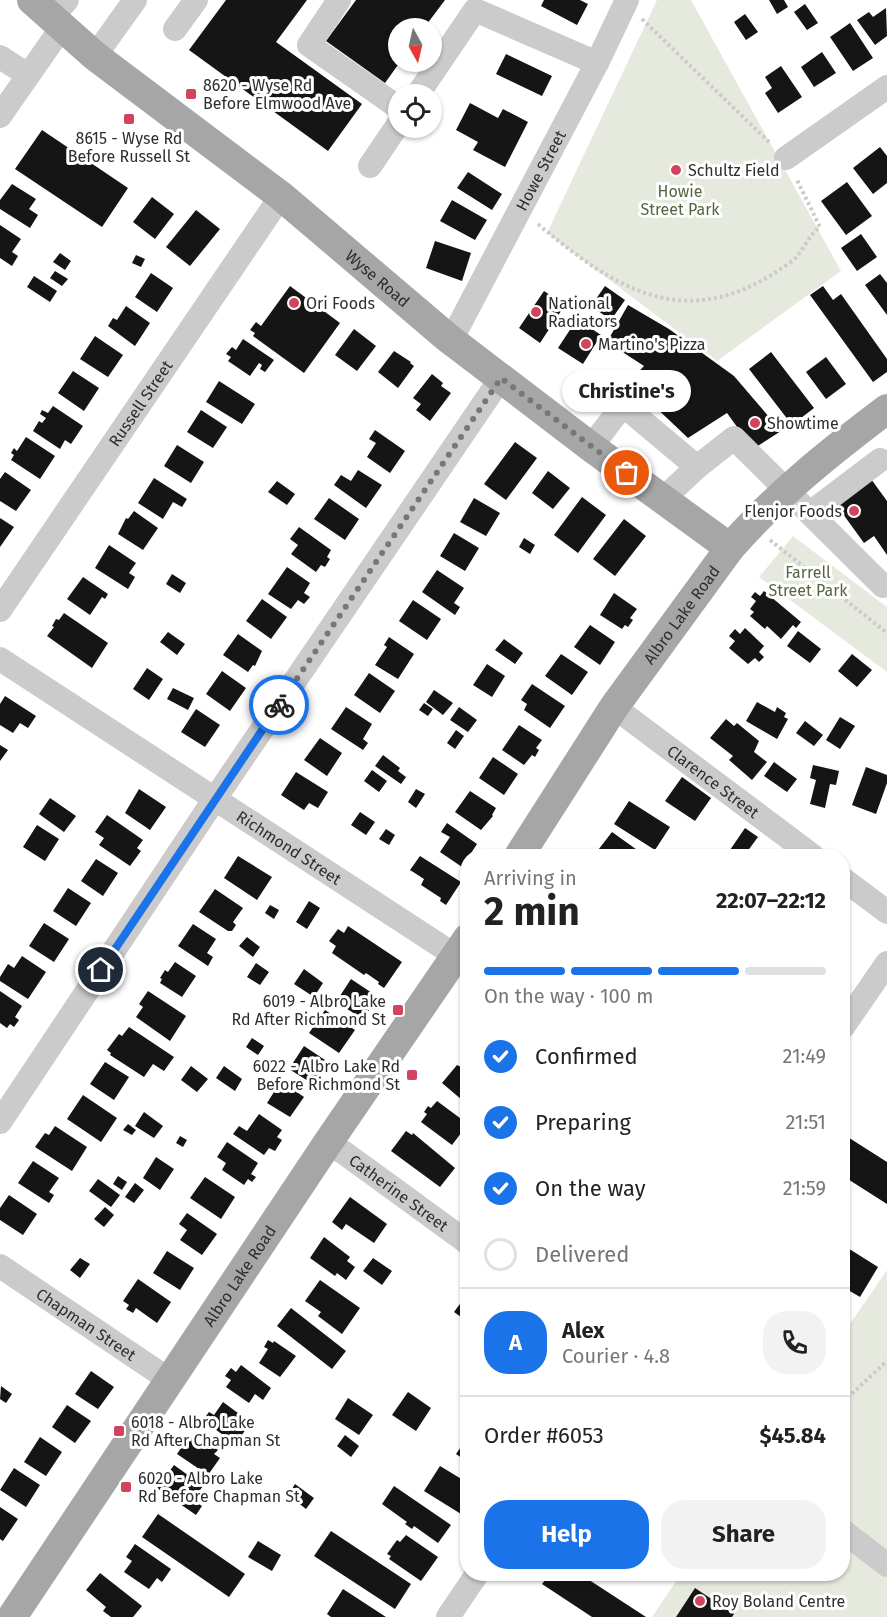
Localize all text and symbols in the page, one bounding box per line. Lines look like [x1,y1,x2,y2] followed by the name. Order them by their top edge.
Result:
[388,18,442,72] north arrow
[388,18,442,138] map controls
[203,76,351,113] place label: 8620 - Wyse Rd Before Elmwood Ave
[388,84,442,138] button: locate
[184,87,198,101] marker: 8620 - Wyse Rd Before Elmwood Ave
[122,112,136,126] marker: 8615 - Wyse Rd Before Russell St
[512,127,570,214] street label: Howe Street
[68,129,190,166] place label: 8615 - Wyse Rd Before Russell St
[688,161,779,180] place label: Schultz Field
[669,163,683,177] marker: Schultz Field
[640,182,720,219] park label: Howie Street Park
[341,246,413,311] street label: Wyse Road
[306,294,375,313] place label: Ori Foods
[548,294,617,331] place label: National Radiators
[287,296,301,310] marker: Ori Foods
[529,305,543,319] marker: National Radiators
[598,335,706,354] place label: Martino's Pizza
[579,337,593,351] marker: Martino's Pizza
[105,357,177,450] street label: Russell Street
[562,371,692,413] callout: Christine's
[578,379,675,403] text: Christine's
[767,414,839,433] place label: Showtime
[748,416,762,430] marker: Showtime
[601,447,652,498] pin
[610,456,643,489] icon: bag
[744,502,842,521] place label: Flenjor Foods
[847,504,861,518] marker: Flenjor Foods
[640,562,724,668] street label: Albro Lake Road
[768,563,848,600] park label: Farrell Street Park
[249,675,309,735] courier
[263,689,296,722] icon: bike
[663,741,763,822] street label: Clarence Street
[233,807,345,889] street label: Richmond Street
[484,866,577,890] text: Arriving in
[716,887,826,914] text: 22:07–22:12
[484,889,580,935] text: 2 min
[75,944,126,995] pin
[84,953,117,986] icon: home
[484,984,653,1008] text: On the way · 100 m
[232,992,386,1029] place label: 6019 - Albro Lake Rd After Richmond St
[391,1003,405,1017] marker: 6019 - Albro Lake Rd After Richmond St
[484,1040,517,1073] icon: check
[535,1043,638,1070] text: Confirmed
[783,1044,826,1068] text: 21:49
[253,1057,400,1094] place label: 6022 - Albro Lake Rd Before Richmond St
[405,1068,419,1082] marker: 6022 - Albro Lake Rd Before Richmond St
[484,1106,517,1139] icon: check
[535,1109,631,1136] text: Preparing
[785,1110,826,1134] text: 21:51
[345,1151,452,1236] street label: Catherine Street
[484,1172,517,1205] icon: check
[535,1175,646,1202] text: On the way
[783,1176,826,1200] text: 21:59
[199,1222,280,1330] street label: Albro Lake Road
[535,1241,630,1268] text: Delivered
[33,1284,140,1365] street label: Chapman Street
[763,1311,826,1374] button: phone
[562,1317,605,1344] text: Alex
[509,1329,522,1356] text: A
[562,1344,670,1368] text: Courier · 4.8
[131,1413,281,1450] place label: 6018 - Albro Lake Rd After Chapman St
[484,1422,604,1449] text: Order #6053
[759,1422,826,1449] text: $45.84
[112,1424,126,1438] marker: 6018 - Albro Lake Rd After Chapman St
[138,1469,300,1506] place label: 6020 - Albro Lake Rd Before Chapman St
[119,1480,133,1494] marker: 6020 - Albro Lake Rd Before Chapman St
[484,1500,649,1569] button: Help
[661,1500,826,1569] button: Share
[712,1592,845,1611] place label: Roy Boland Centre
[693,1594,707,1608] marker: Roy Boland Centre

